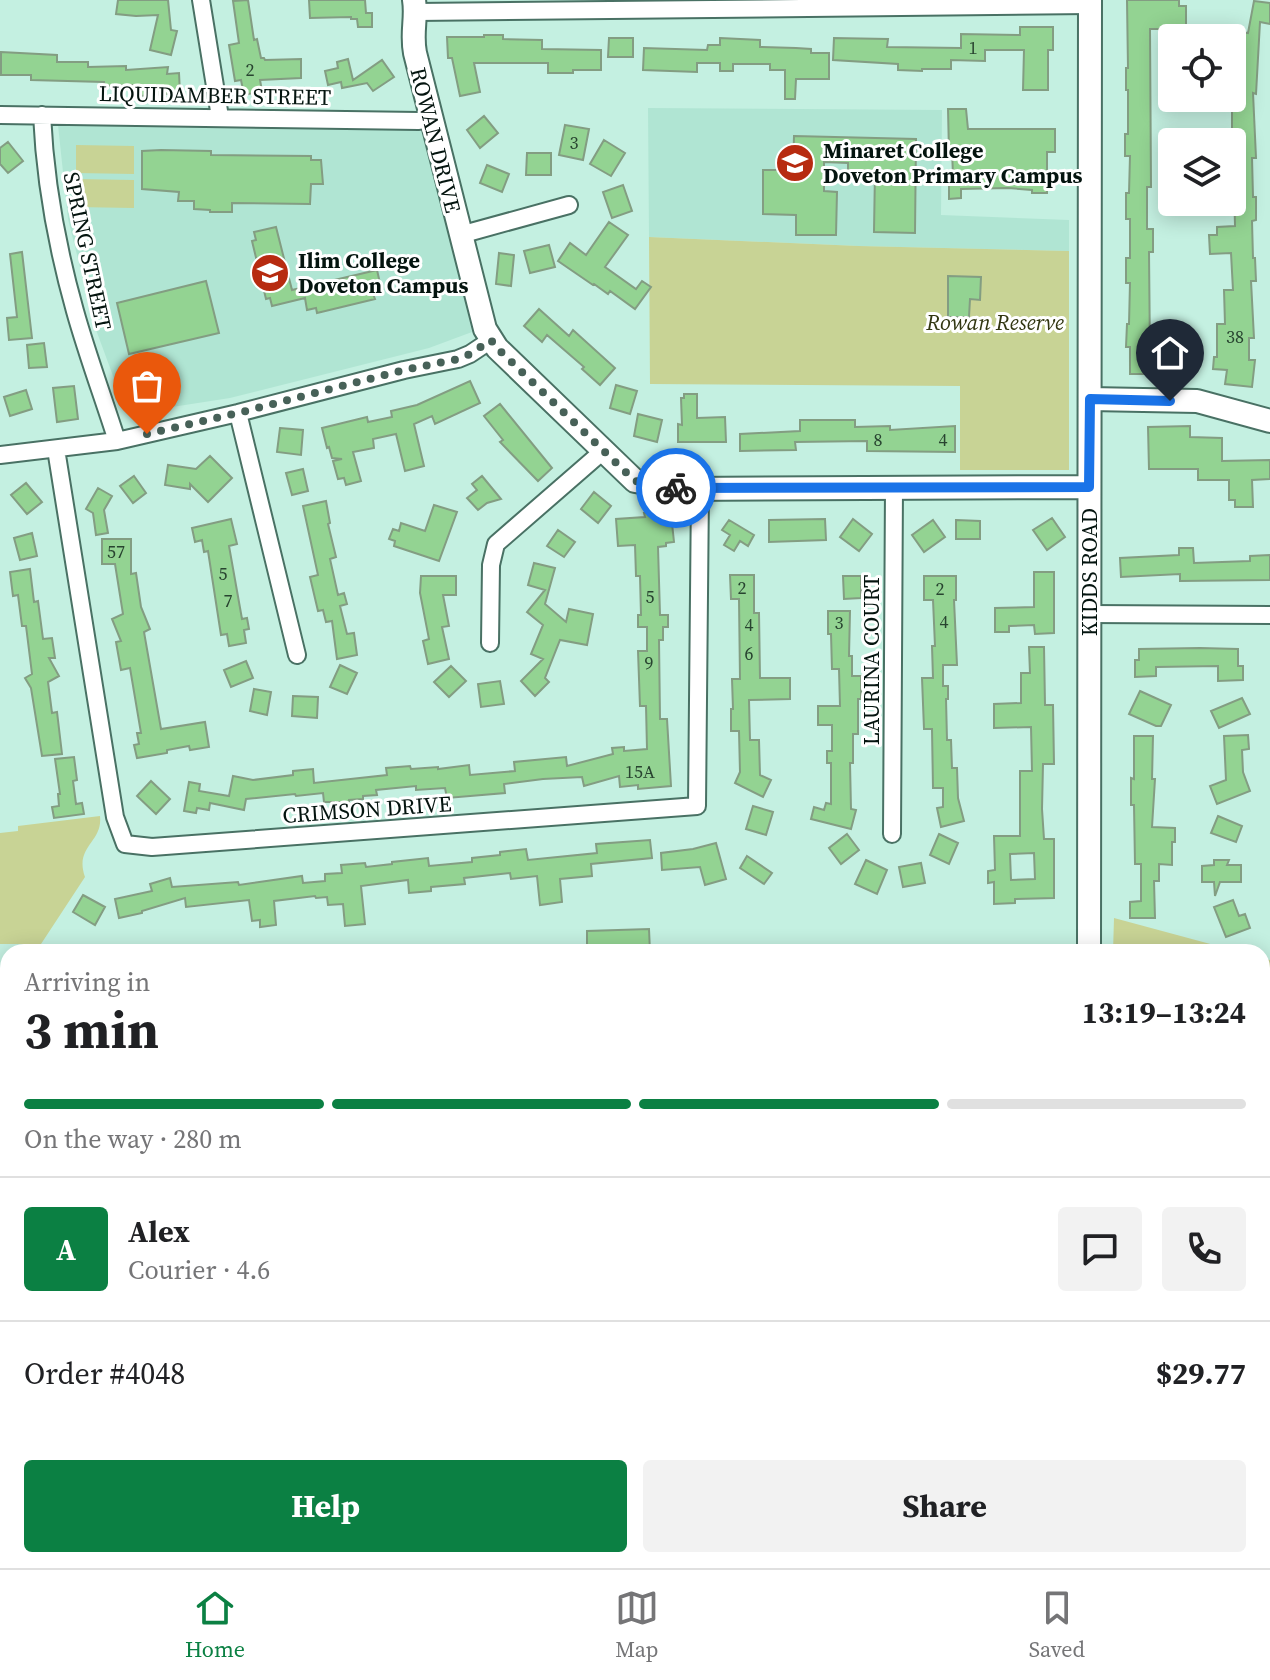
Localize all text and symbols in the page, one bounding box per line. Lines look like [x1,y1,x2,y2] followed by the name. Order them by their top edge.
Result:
[1158,24,1246,216] map controls
[1158,24,1246,112] button: locate
[969,35,978,60] house number: 1
[246,57,255,82] house number: 2
[403,64,469,216] street label: ROWAN DRIVE
[99,78,331,112] street label: LIQUIDAMBER STREET
[1158,128,1246,216] button: layers
[570,130,579,155] house number: 3
[823,135,1083,190] place label: Minaret College Doveton Primary Campus
[774,142,816,184] school or university icon: Minaret College Doveton Primary Campus
[57,169,119,333] street label: SPRING STREET
[298,245,469,300] place label: Ilim College Doveton Campus
[249,252,291,294] school or university icon: Ilim College Doveton Campus
[925,307,1064,337] park label: Rowan Reserve
[1136,319,1204,401] pin
[1226,324,1244,349] house number: 38
[1148,331,1192,375] icon: home
[113,352,181,434] pin
[125,364,169,408] icon: bag
[874,427,883,452] house number: 8
[939,427,948,452] house number: 4
[636,448,716,528] courier
[654,466,698,510] icon: bike
[1074,508,1104,636] street label: KIDDS ROAD
[107,539,125,564] house number: 57
[219,561,228,586] house number: 5
[738,575,747,600] house number: 2
[856,575,886,745] street label: LAURINA COURT
[936,576,945,601] house number: 2
[646,584,655,609] house number: 5
[224,588,233,613] house number: 7
[940,609,949,634] house number: 4
[835,610,844,635] house number: 3
[745,612,754,637] house number: 4
[745,641,754,666] house number: 6
[645,650,654,675] house number: 9
[625,759,655,784] house number: 15A
[281,788,453,830] street label: CRIMSON DRIVE
[24,964,150,1000] text: Arriving in
[1082,992,1246,1033] text: 13:19–13:24
[24,994,159,1065] text: 3 min
[24,1121,242,1157] text: On the way · 280 m
[1058,1207,1142,1291] button: chat
[1162,1207,1246,1291] button: phone
[128,1211,190,1252] text: Alex
[56,1229,76,1270] text: A
[128,1252,270,1288] text: Courier · 4.6
[24,1353,185,1394] text: Order #4048
[1156,1353,1246,1394] text: $29.77
[24,1460,627,1552] button: Help
[643,1460,1246,1552] button: Share
[185,1586,245,1664] tab: Home
[615,1586,659,1664] tab: Map
[1029,1586,1085,1664] tab: Saved

